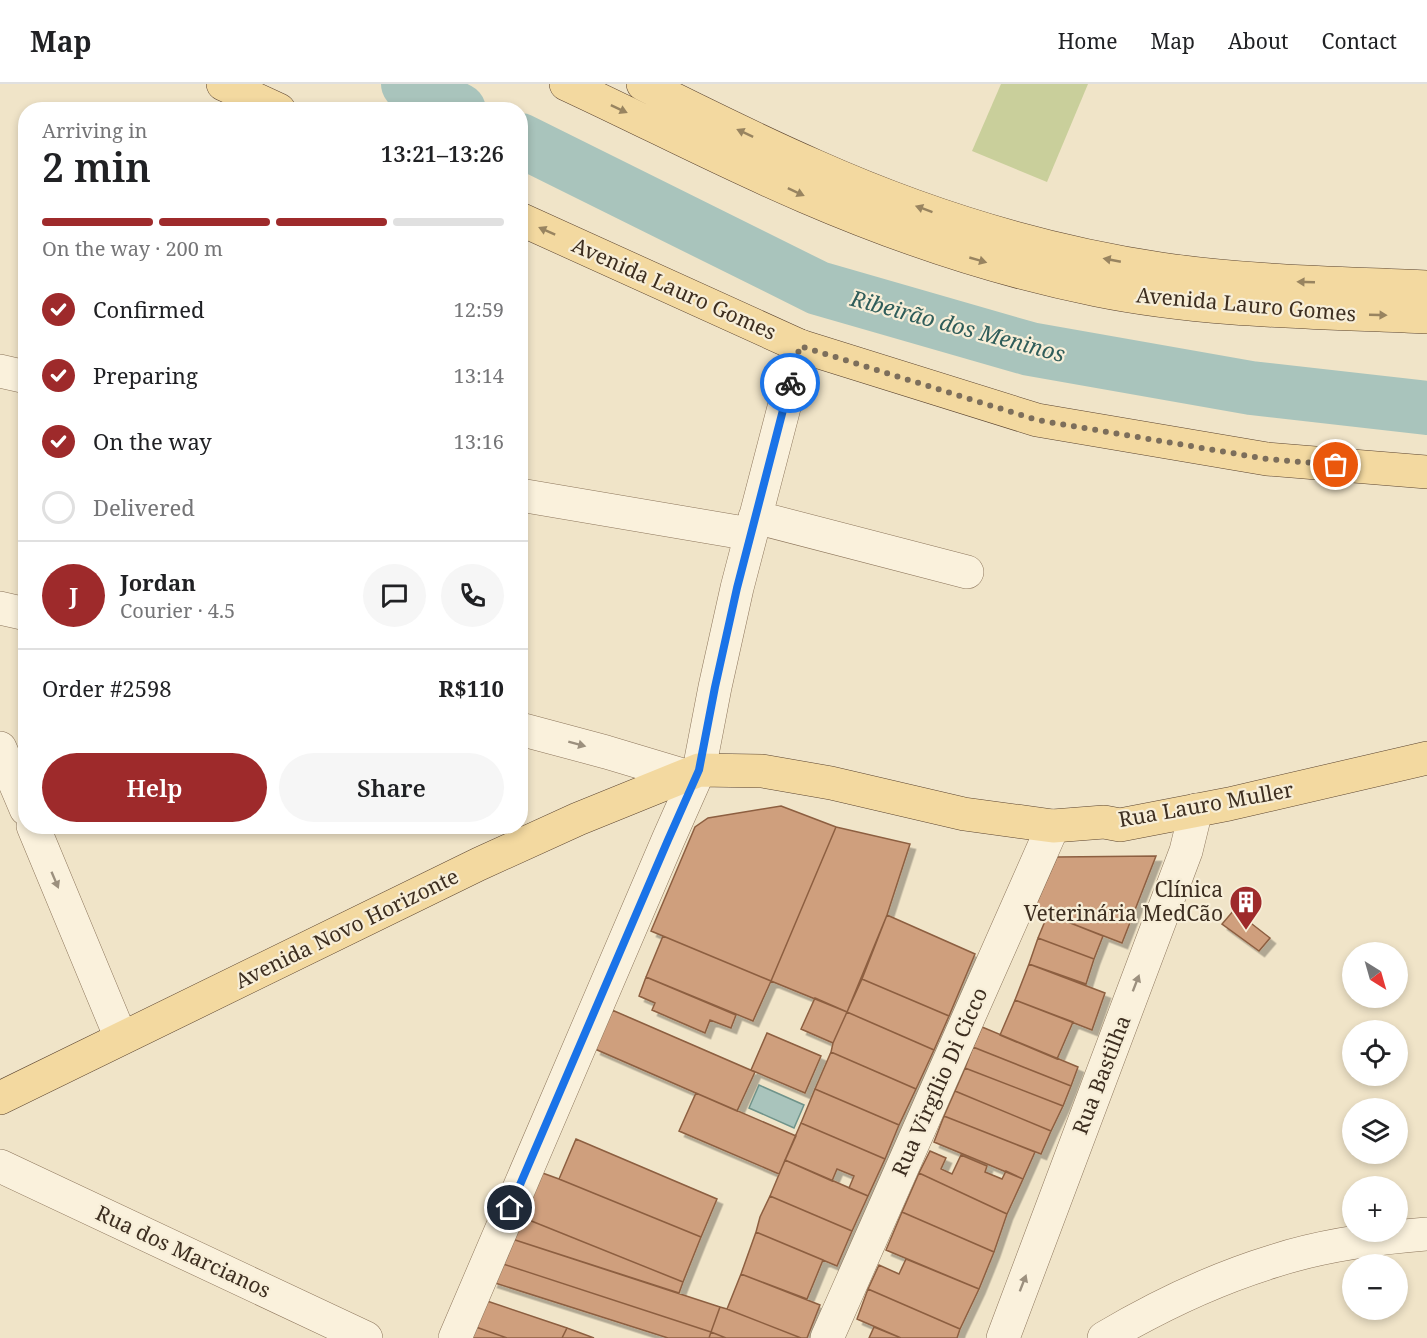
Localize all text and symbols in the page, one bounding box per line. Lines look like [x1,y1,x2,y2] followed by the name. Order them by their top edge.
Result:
[30,22,92,60] text: Map
[1058,27,1118,55] text: Home
[1151,27,1195,55] text: Map
[1228,27,1289,55] text: About
[1322,27,1397,55] text: Contact
[611,104,628,113] one-way arrow
[42,117,147,144] text: Arriving in
[736,129,753,138] one-way arrow
[381,138,504,168] text: 13:21–13:26
[42,140,151,193] text: 2 min
[787,188,804,197] one-way arrow
[915,204,933,213] one-way arrow
[539,227,556,236] one-way arrow
[568,230,781,346] street label: Avenida Lauro Gomes
[42,235,223,262] text: On the way · 200 m
[1102,255,1121,264] one-way arrow
[969,256,987,266] one-way arrow
[1296,277,1315,286] one-way arrow
[1135,280,1357,328] street label: Avenida Lauro Gomes
[847,282,1069,368] water label: Ribeirão dos Meninos
[42,293,75,326] icon: check
[93,294,204,324] text: Confirmed
[454,296,504,323] text: 12:59
[1369,310,1388,319] one-way arrow
[760,353,820,413] courier
[42,359,75,392] icon: check
[93,360,198,390] text: Preparing
[454,362,504,389] text: 13:14
[774,367,807,400] icon: bike
[42,425,75,458] icon: check
[93,426,212,456] text: On the way
[454,428,504,455] text: 13:16
[1310,439,1361,490] pin
[1319,448,1352,481] icon: bag
[93,492,195,522] text: Delivered
[363,564,426,627] button: chat
[441,564,504,627] button: phone
[120,567,196,597] text: Jordan
[69,580,78,610] text: J
[120,597,235,624] text: Courier · 4.5
[42,673,172,703] text: Order #2598
[439,673,504,703] text: R$110
[568,740,586,750] one-way arrow
[42,753,267,822] button: Help
[279,753,504,822] button: Share
[1116,775,1296,833] street label: Rua Lauro Muller
[230,862,463,995] street label: Avenida Novo Horizonte
[51,872,60,889] one-way arrow
[1024,875,1223,927] place label: Clínica Veterinária MedCão
[1228,884,1264,931] building icon: Clínica Veterinária MedCão
[1342,942,1408,1008] north arrow
[1342,942,1408,1320] map controls
[1132,974,1142,992] one-way arrow
[885,983,993,1180] street label: Rua Virgílio Di Cicco
[1066,1011,1137,1138] street label: Rua Bastilha
[1342,1020,1408,1086] button: locate
[1342,1098,1408,1164] button: layers
[1342,1176,1408,1242] button: +
[484,1182,535,1233] pin
[493,1191,526,1224] icon: home
[92,1198,275,1304] street label: Rua dos Marcianos
[1342,1254,1408,1320] button: −
[1019,1274,1028,1292] one-way arrow

